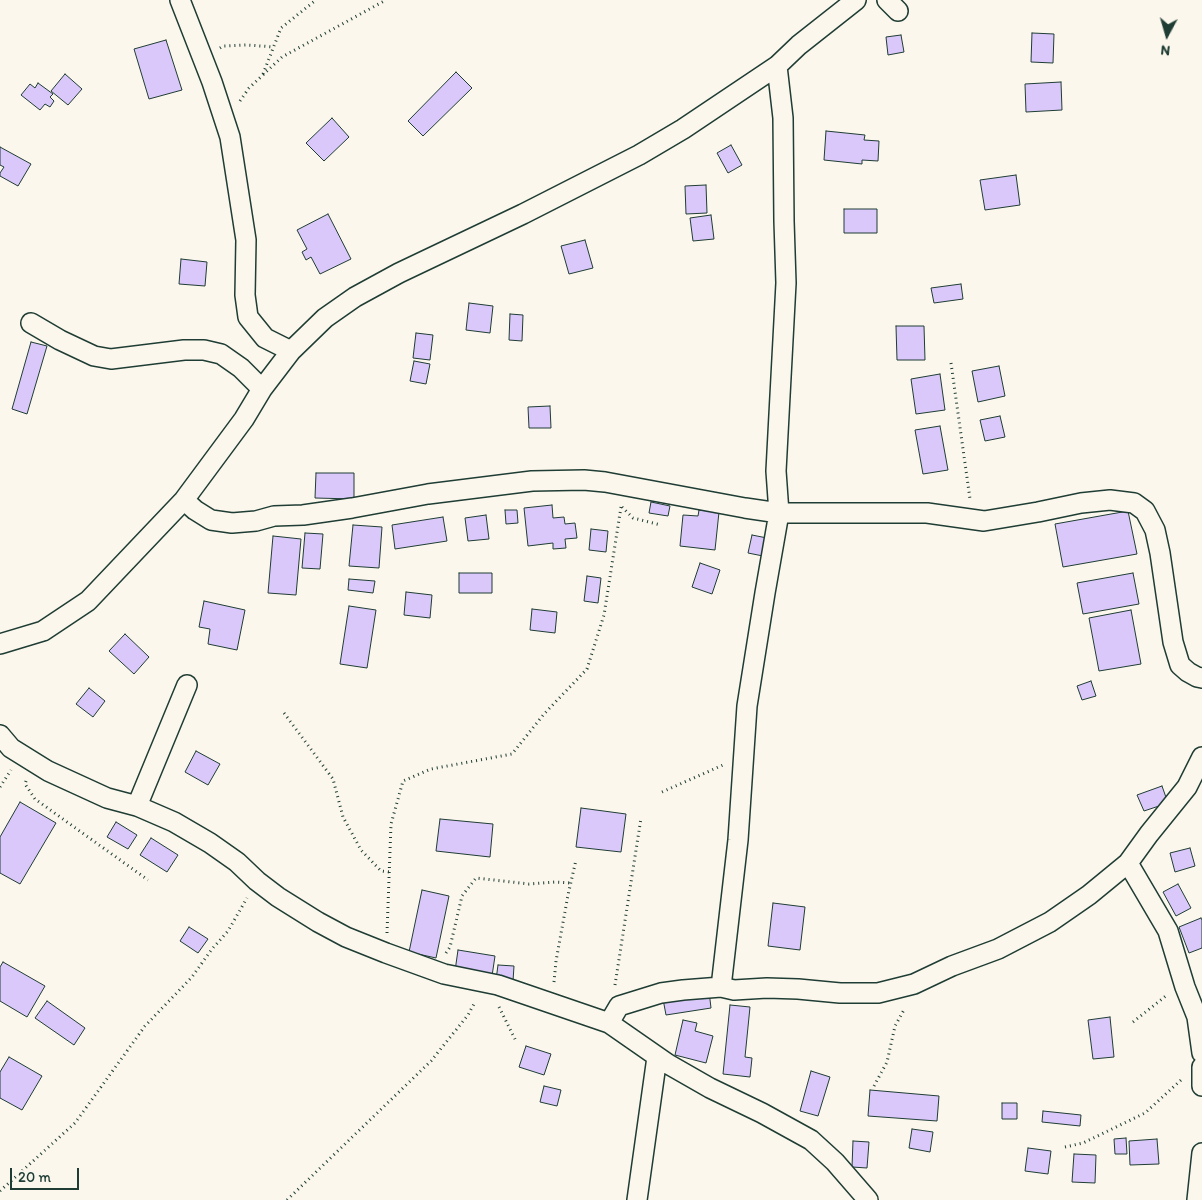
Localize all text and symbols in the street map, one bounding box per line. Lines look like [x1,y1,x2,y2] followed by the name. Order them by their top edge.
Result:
[1142,10,1192,60] north arrow
[1160,41,1171,59] text: N
[12,1158,81,1190] scale bar
[18,1168,51,1186] text: 20 m

